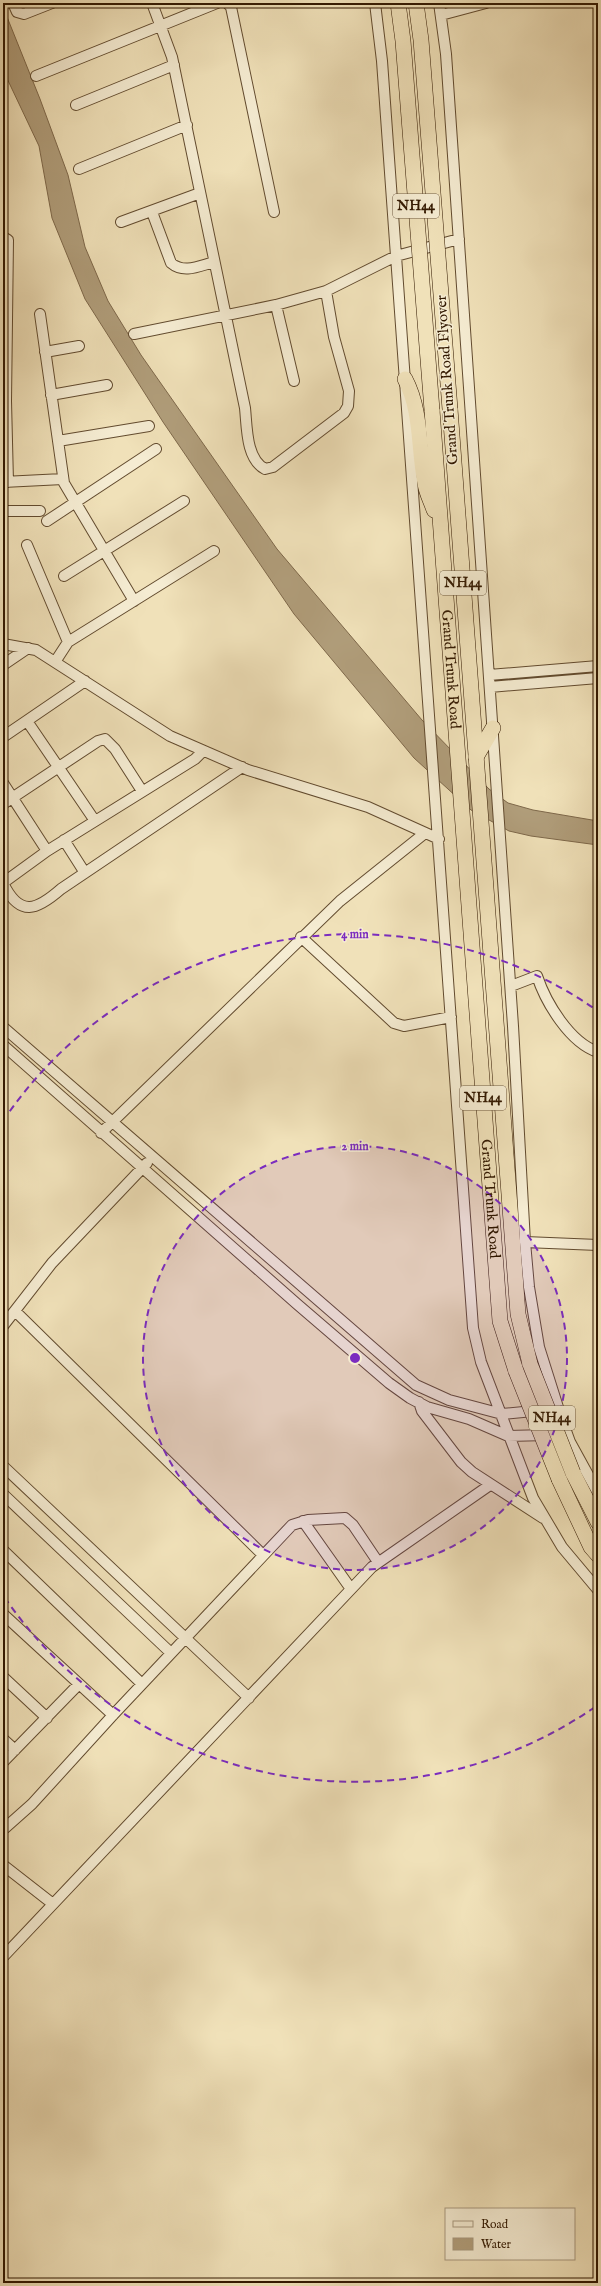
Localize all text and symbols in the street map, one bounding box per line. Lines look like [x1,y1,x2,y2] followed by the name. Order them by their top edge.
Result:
[393,194,439,218] road number: NH44
[432,294,462,466] street label: Grand Trunk Road Flyover
[440,571,486,595] road number: NH44
[437,609,465,731] street label: Grand Trunk Road
[341,927,369,942] text: 4 min
[460,1086,506,1110] road number: NH44
[477,1138,505,1260] street label: Grand Trunk Road
[341,1139,369,1154] text: 2 min
[348,1351,362,1365] centre of rings
[529,1406,575,1430] road number: NH44
[445,2208,575,2260] legend
[481,2217,509,2232] text: Road
[481,2237,512,2252] text: Water

